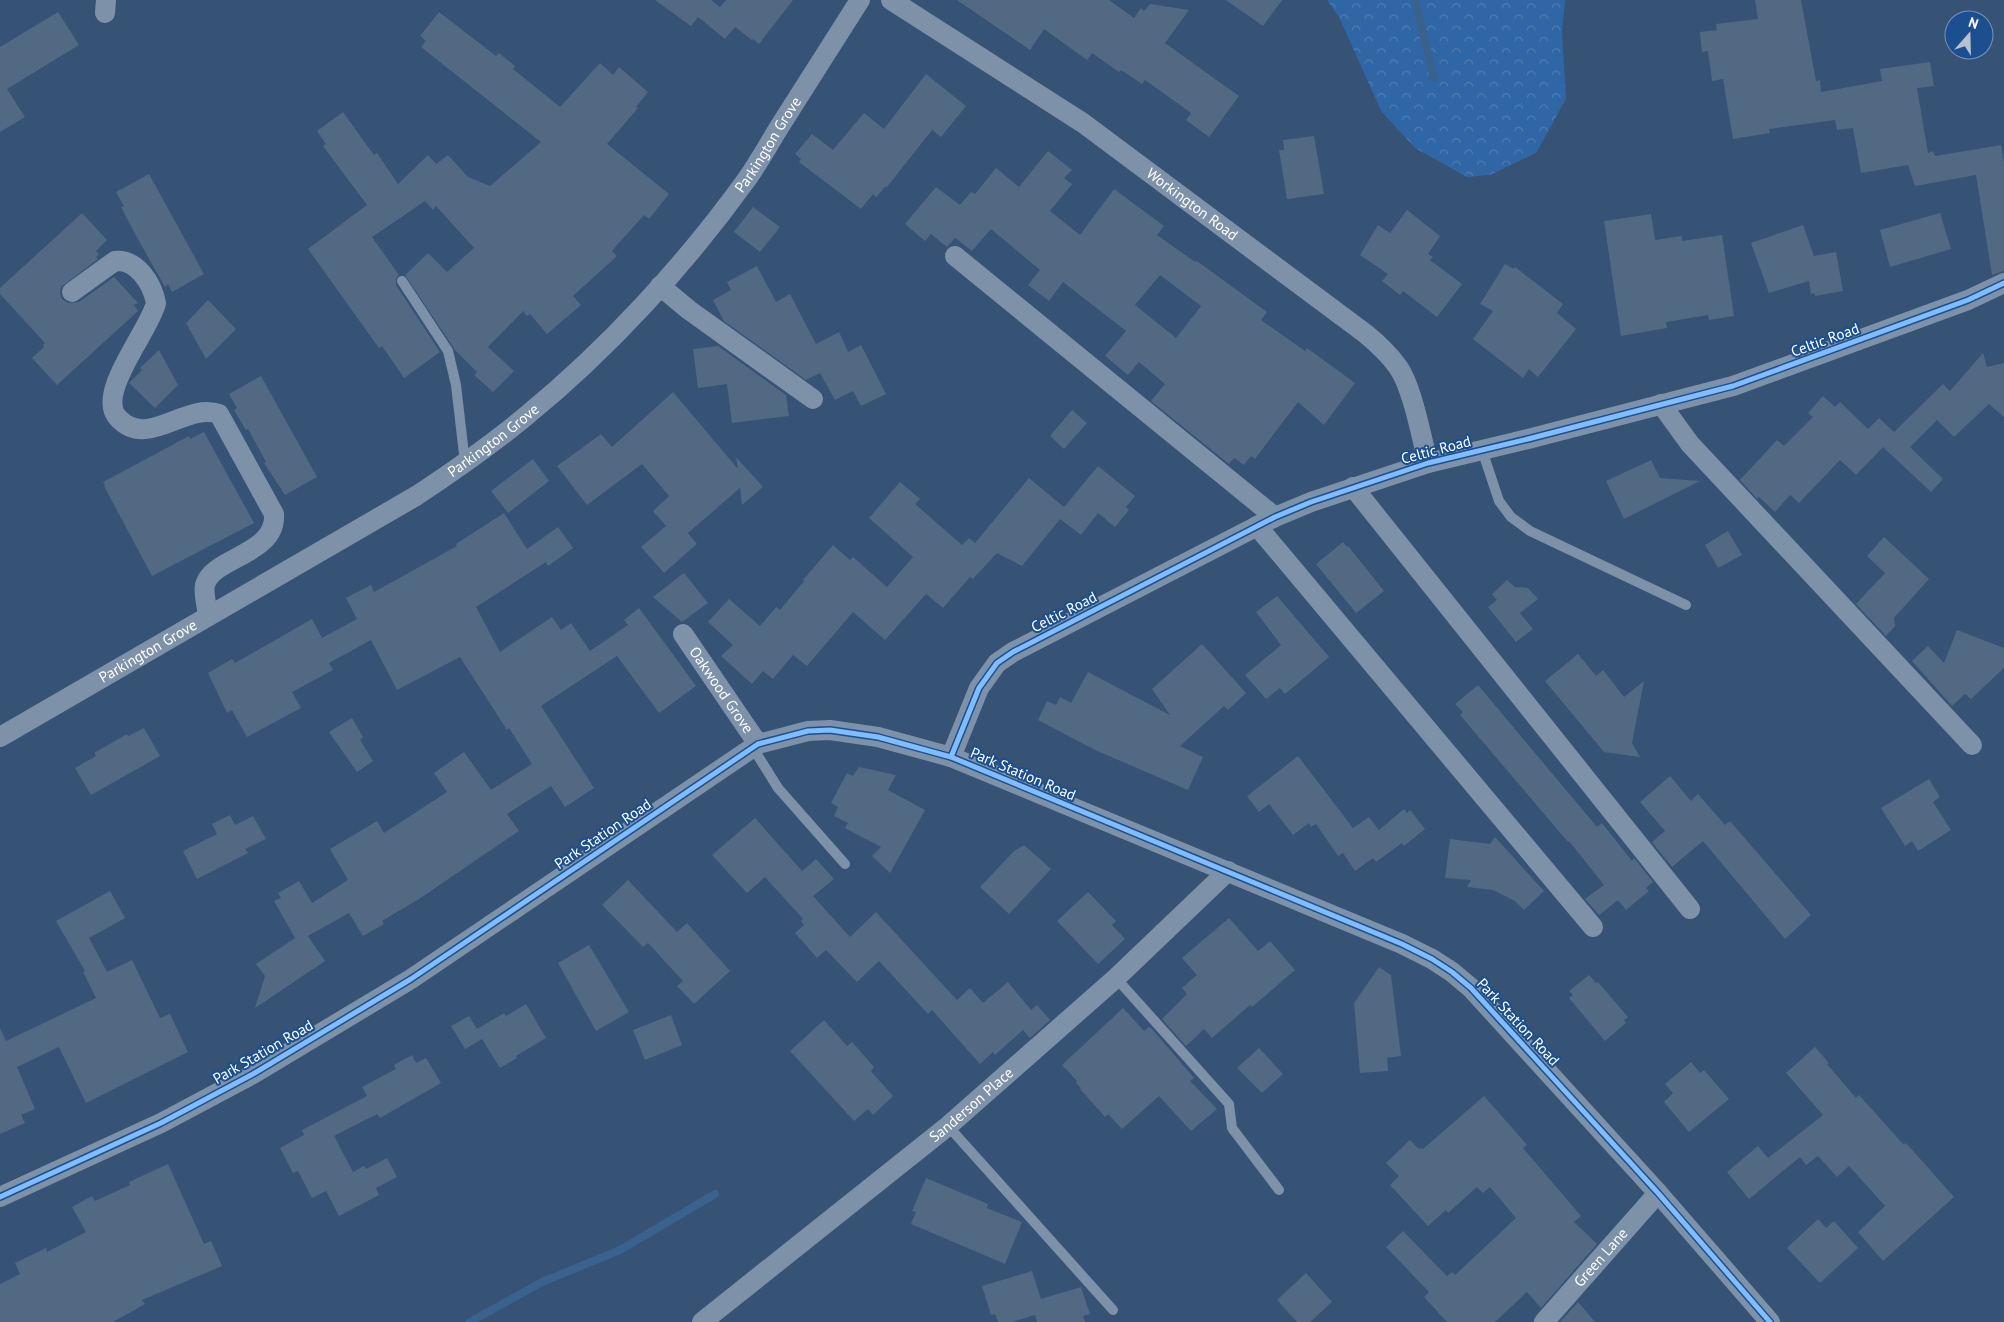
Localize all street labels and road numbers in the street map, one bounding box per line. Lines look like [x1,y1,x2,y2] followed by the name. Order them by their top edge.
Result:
[730,93,805,196] street label: Parkington Grove
[1143,164,1242,244] street label: Workington Road
[1788,318,1862,361] street label: Celtic Road
[444,399,543,481] street label: Parkington Grove
[1399,431,1473,468] street label: Celtic Road
[1028,587,1100,636] street label: Celtic Road
[95,615,200,687] street label: Parkington Grove
[685,643,758,737] street label: Oakwood Grove
[968,743,1079,804] street label: Park Station Road
[551,794,655,873] street label: Park Station Road
[1473,974,1564,1069] street label: Park Station Road
[209,1015,316,1088] street label: Park Station Road
[925,1063,1017,1146] street label: Sanderson Place
[1569,1224,1632,1291] street label: Green Lane

